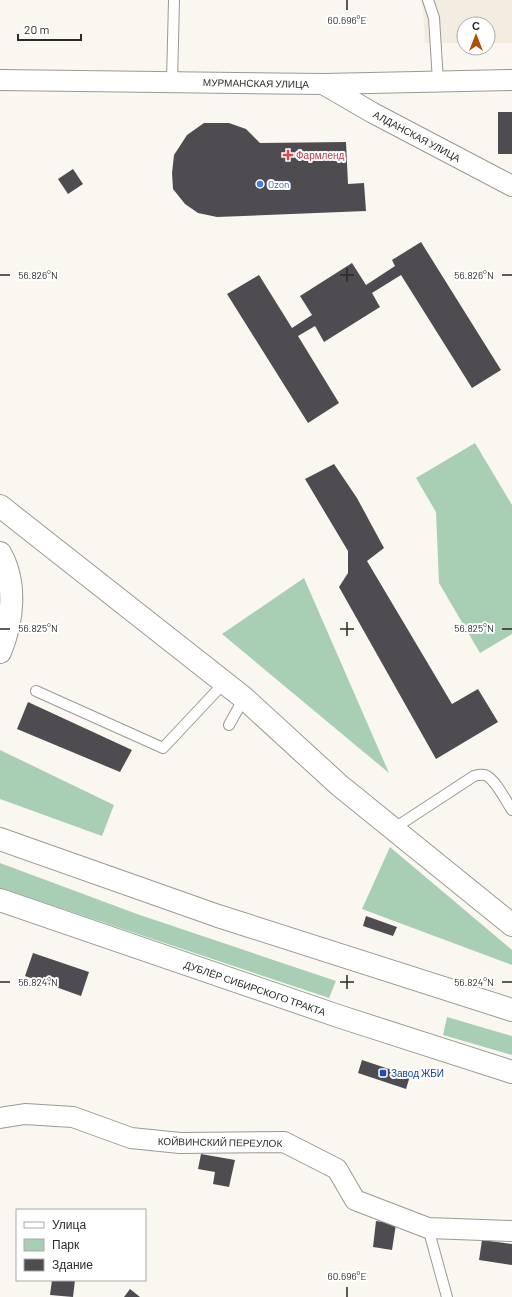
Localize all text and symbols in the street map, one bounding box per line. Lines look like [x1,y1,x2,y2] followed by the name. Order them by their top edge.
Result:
[328,14,366,26] text: 60.696°E
[18,16,81,42] scale bar
[456,16,496,56] north arrow
[472,19,480,32] text: С
[24,22,50,36] text: 20 m
[203,76,310,90] street label: МУРМАНСКАЯ УЛИЦА
[371,108,463,164] street label: АЛДАНСКАЯ УЛИЦА
[296,149,345,161] place label: Фармленд
[283,150,293,160] marker: Фармленд
[268,178,290,190] place label: Ozon
[255,179,265,189] marker: Ozon
[18,269,58,281] text: 56.826°N
[454,269,494,281] text: 56.826°N
[18,622,58,634] text: 56.825°N
[454,622,494,634] text: 56.825°N
[183,958,328,1018] street label: ДУБЛЁР СИБИРСКОГО ТРАКТА
[18,976,58,988] text: 56.824°N
[454,976,494,988] text: 56.824°N
[391,1067,444,1079] place label: Завод ЖБИ
[378,1068,388,1078] marker: Завод ЖБИ
[158,1135,283,1149] street label: КОЙВИНСКИЙ ПЕРЕУЛОК
[16,1209,146,1281] legend
[52,1217,86,1232] text: Улица
[52,1237,80,1252] text: Парк
[52,1257,93,1272] text: Здание
[328,1270,366,1282] text: 60.696°E

